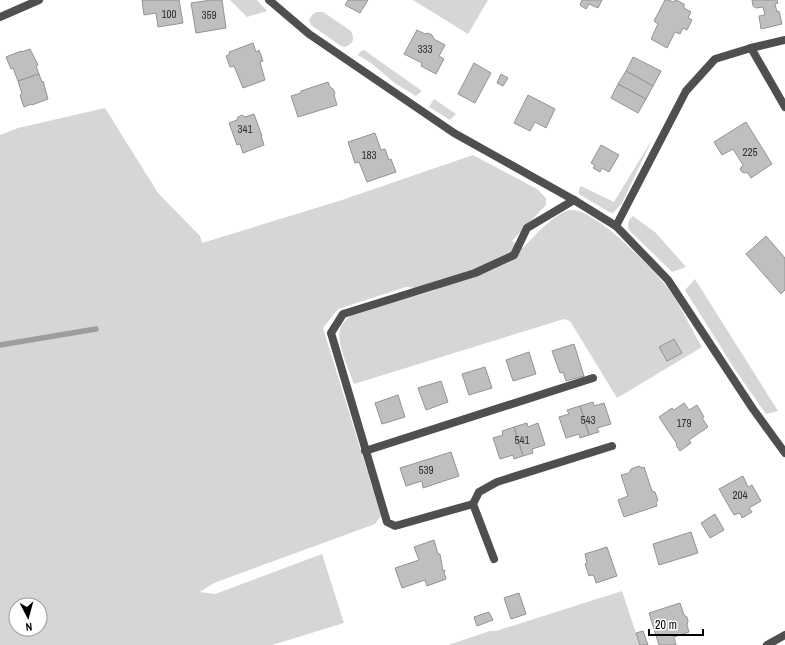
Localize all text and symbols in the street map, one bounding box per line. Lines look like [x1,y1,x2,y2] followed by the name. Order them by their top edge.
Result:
[161,7,177,21] house number: 100
[201,8,217,22] house number: 359
[417,42,433,56] house number: 333
[237,122,253,136] house number: 341
[742,145,758,159] house number: 225
[361,148,377,162] house number: 183
[580,413,596,427] house number: 543
[676,416,692,430] house number: 179
[514,433,530,447] house number: 541
[418,463,434,477] house number: 539
[732,488,748,502] house number: 204
[8,597,48,637] north arrow
[649,611,703,637] scale bar
[655,617,677,633] text: 20 m
[25,620,33,634] text: N

